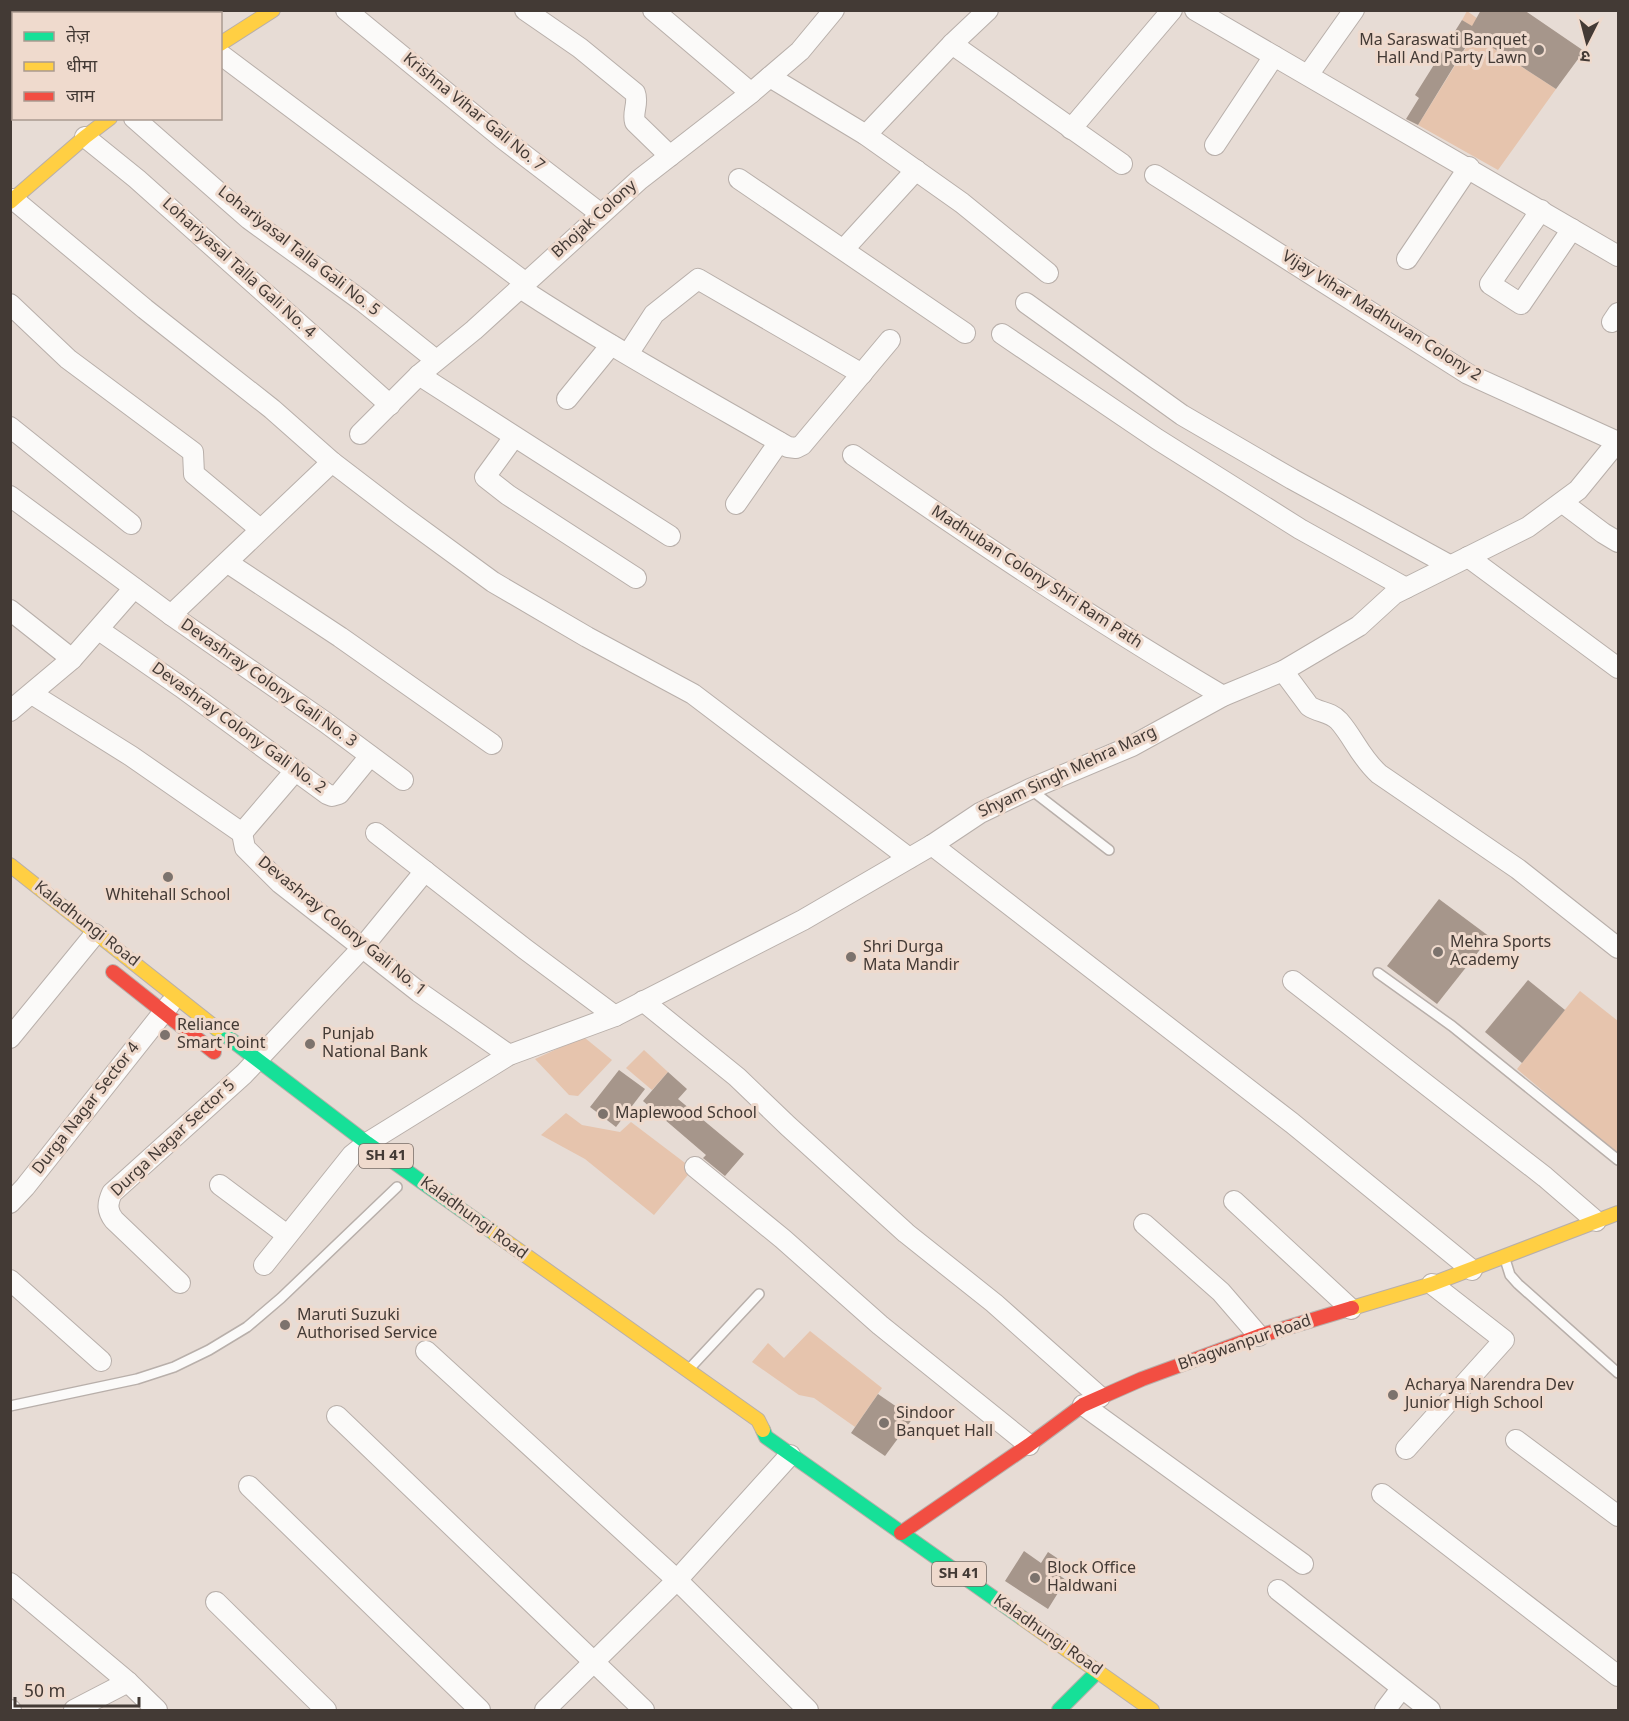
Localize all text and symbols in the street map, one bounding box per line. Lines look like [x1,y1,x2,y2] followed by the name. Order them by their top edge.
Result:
[12,12,222,120] legend
[1557,12,1617,72] north arrow
[66,25,90,49] text: तेज़
[1359,31,1527,70] place label: Ma Saraswati Banquet Hall And Party Lawn
[1532,43,1546,57] marker: Ma Saraswati Banquet Hall And Party Lawn
[1579,43,1591,65] text: उ
[398,49,548,177] street label: Krishna Vihar Gali No. 7
[66,56,97,79] text: धीमा
[66,86,96,109] text: जाम
[548,176,643,264] street label: Bhojak Colony
[213,182,383,322] street label: Lohariyasal Talla Gali No. 5
[157,194,319,344] street label: Lohariyasal Talla Gali No. 4
[1277,247,1485,387] street label: Vijay Vihar Madhuvan Colony 2
[926,502,1146,654] street label: Madhuban Colony Shri Ram Path
[176,615,360,753] street label: Devashray Colony Gali No. 3
[147,659,329,799] street label: Devashray Colony Gali No. 2
[976,722,1160,824] street label: Shyam Singh Mehra Marg
[253,853,429,1001] street label: Devashray Colony Gali No. 1
[161,870,175,884] marker: Whitehall School
[29,877,143,973] street label: Kaladhungi Road
[106,886,230,907] place label: Whitehall School
[1450,933,1551,972] place label: Mehra Sports Academy
[863,938,960,977] place label: Shri Durga Mata Mandir
[1431,945,1445,959] marker: Mehra Sports Academy
[844,950,858,964] marker: Shri Durga Mata Mandir
[177,1016,266,1055] place label: Reliance Smart Point
[322,1025,428,1064] place label: Punjab National Bank
[158,1028,172,1042] marker: Reliance Smart Point
[303,1037,317,1051] marker: Punjab National Bank
[29,1038,145,1179] street label: Durga Nagar Sector 4
[108,1076,240,1202] street label: Durga Nagar Sector 5
[615,1104,757,1125] place label: Maplewood School
[596,1107,610,1121] marker: Maplewood School
[359,1144,413,1168] road number: SH 41
[415,1173,531,1265] street label: Kaladhungi Road
[297,1306,437,1345] place label: Maruti Suzuki Authorised Service
[1176,1311,1314,1377] street label: Bhagwanpur Road
[278,1318,292,1332] marker: Maruti Suzuki Authorised Service
[1403,1376,1575,1415] place label: Acharya Narendra Dev Junior High School
[1386,1388,1400,1402] marker: Acharya Narendra Dev Junior High School
[896,1404,993,1443] place label: Sindoor Banquet Hall
[877,1416,891,1430] marker: Sindoor Banquet Hall
[1047,1559,1136,1598] place label: Block Office Haldwani
[932,1562,986,1586] road number: SH 41
[1028,1571,1042,1585] marker: Block Office Haldwani
[989,1591,1105,1681] street label: Kaladhungi Road
[15,1670,140,1708] scale bar
[24,1681,65,1704] text: 50 m

